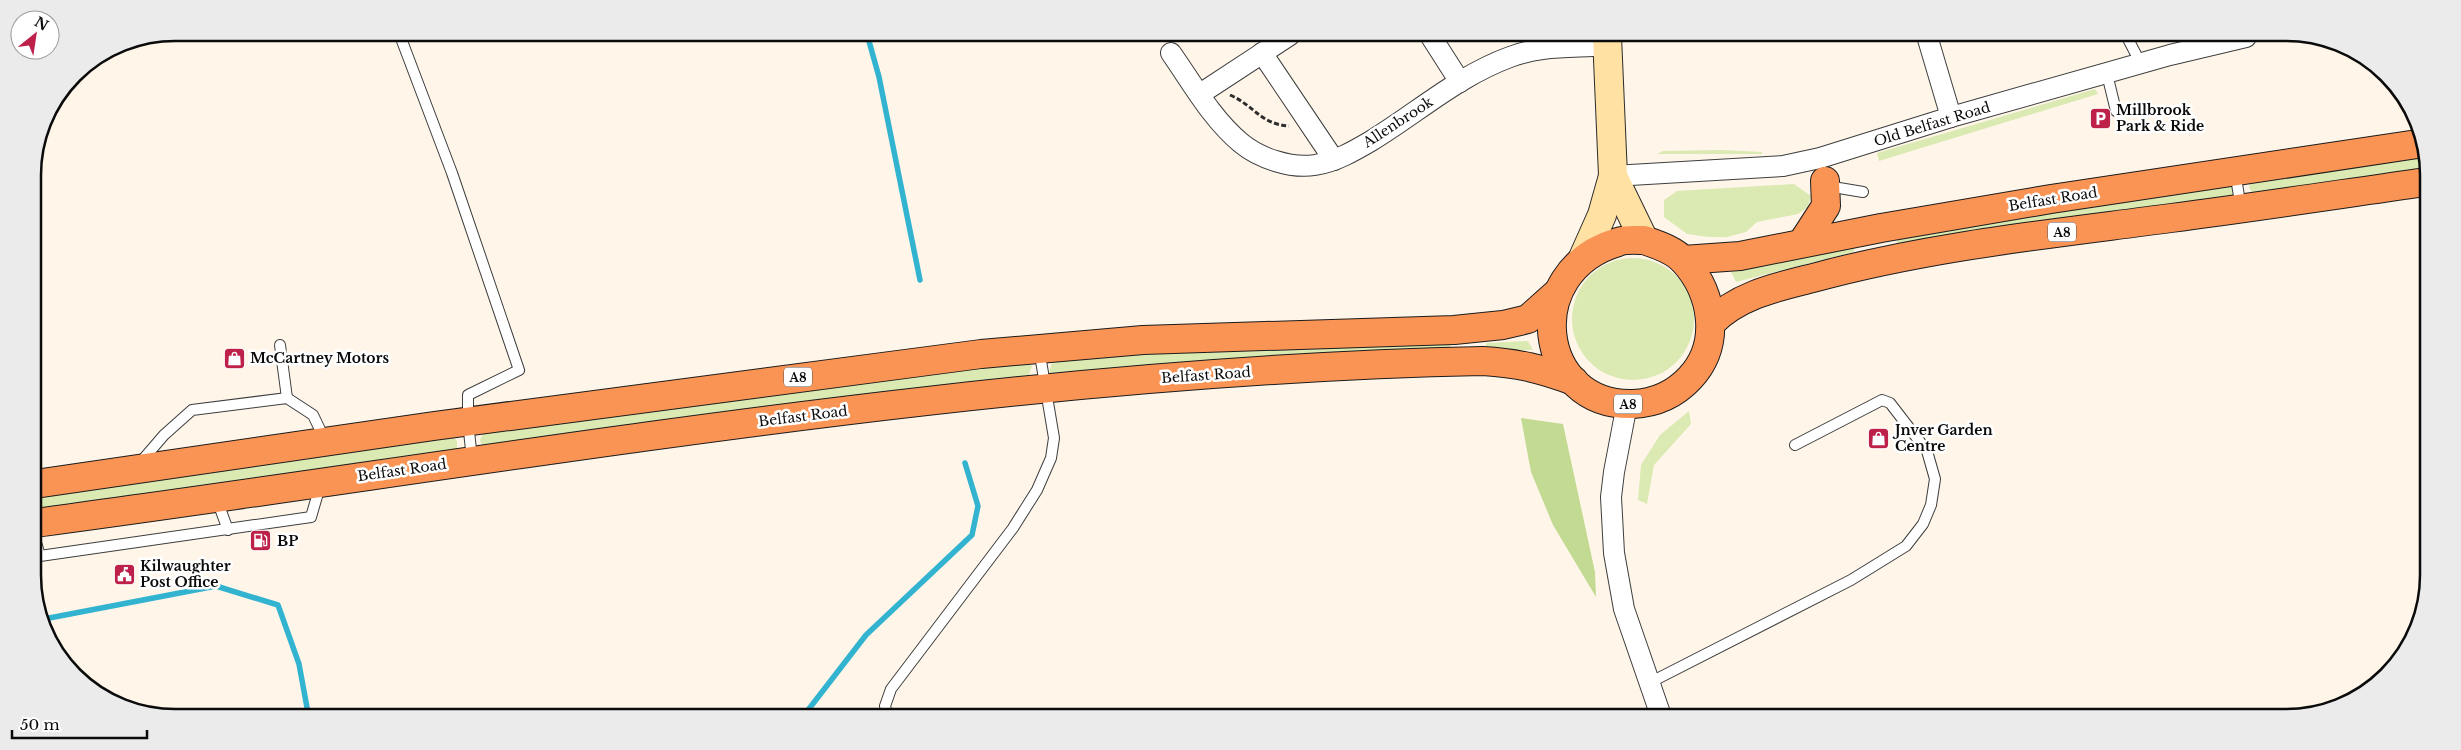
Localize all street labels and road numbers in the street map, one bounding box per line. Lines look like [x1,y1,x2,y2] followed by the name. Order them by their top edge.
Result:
[1359,92,1437,152] street label: Allenbrook
[1872,98,1993,150] street label: Old Belfast Road
[2007,183,2099,215] street label: Belfast Road
[2048,222,2076,242] road number: A8
[1161,363,1252,387] street label: Belfast Road
[784,368,812,387] road number: A8
[1614,394,1642,414] road number: A8
[757,402,849,430] street label: Belfast Road
[356,455,448,485] street label: Belfast Road

